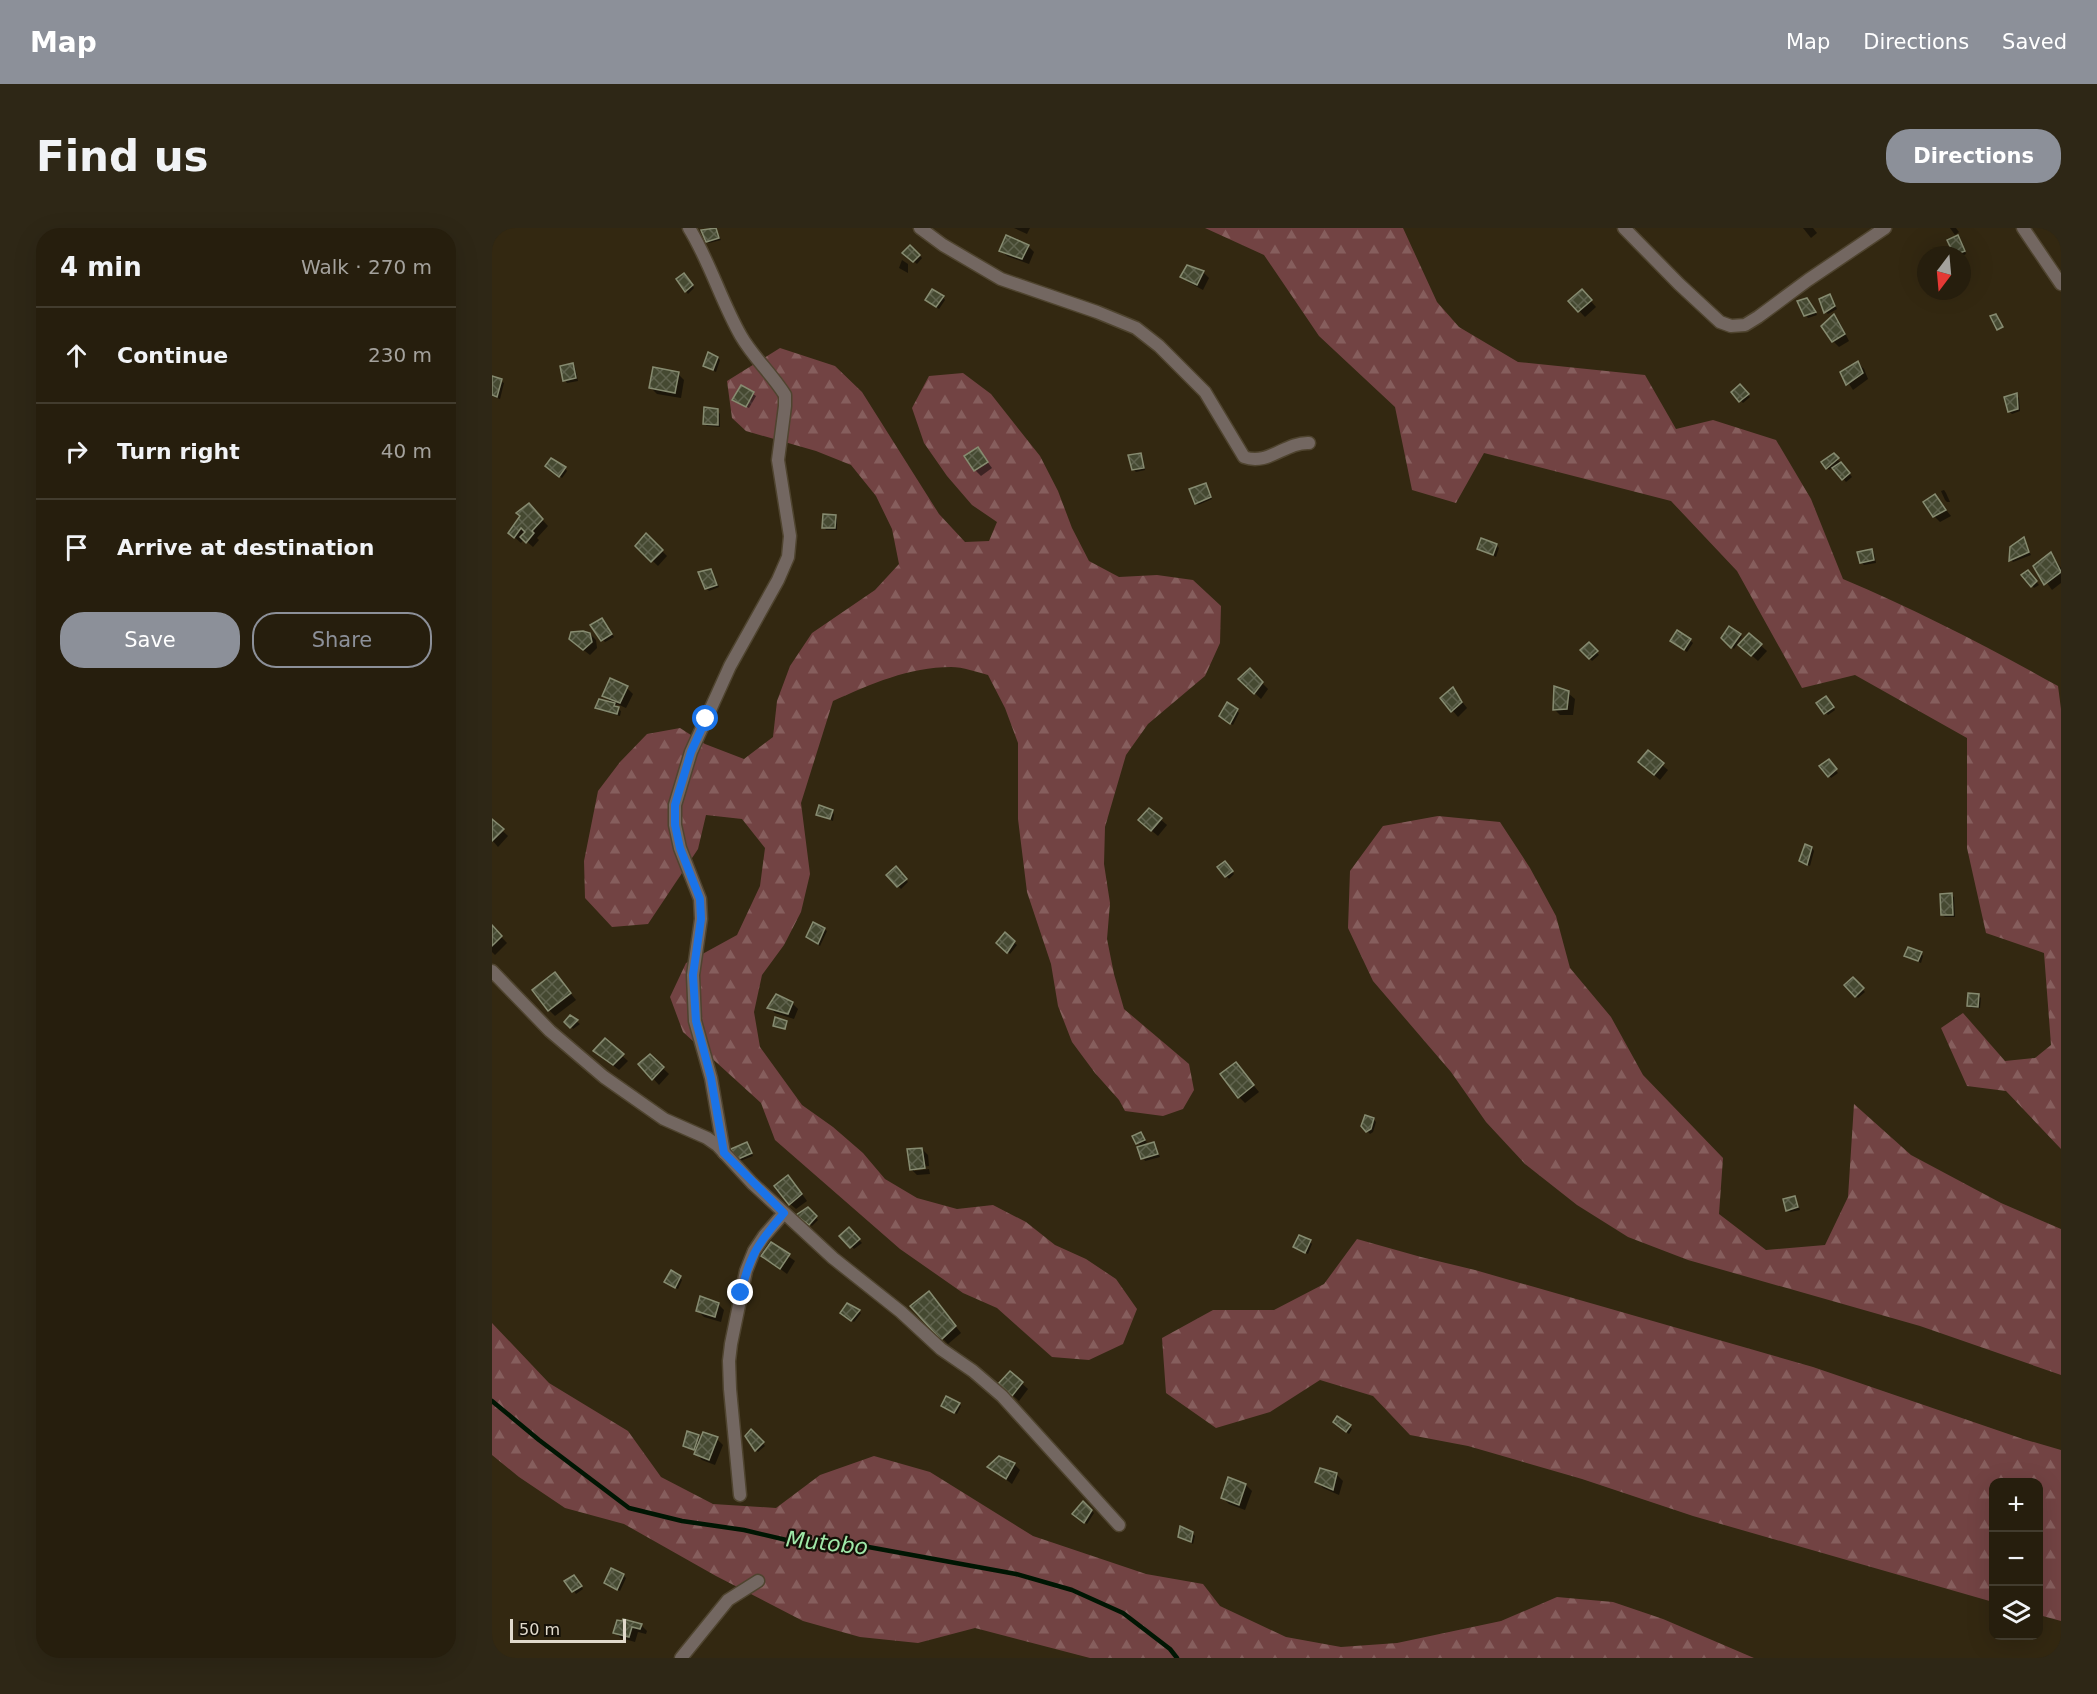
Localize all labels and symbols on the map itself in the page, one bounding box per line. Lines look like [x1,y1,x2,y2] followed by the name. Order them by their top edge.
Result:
[1917,246,1971,300] north arrow
[692,705,718,731] route start
[727,1279,753,1305] route end
[785,1526,869,1560] water label: Mutobo
[510,1616,626,1644] scale bar

